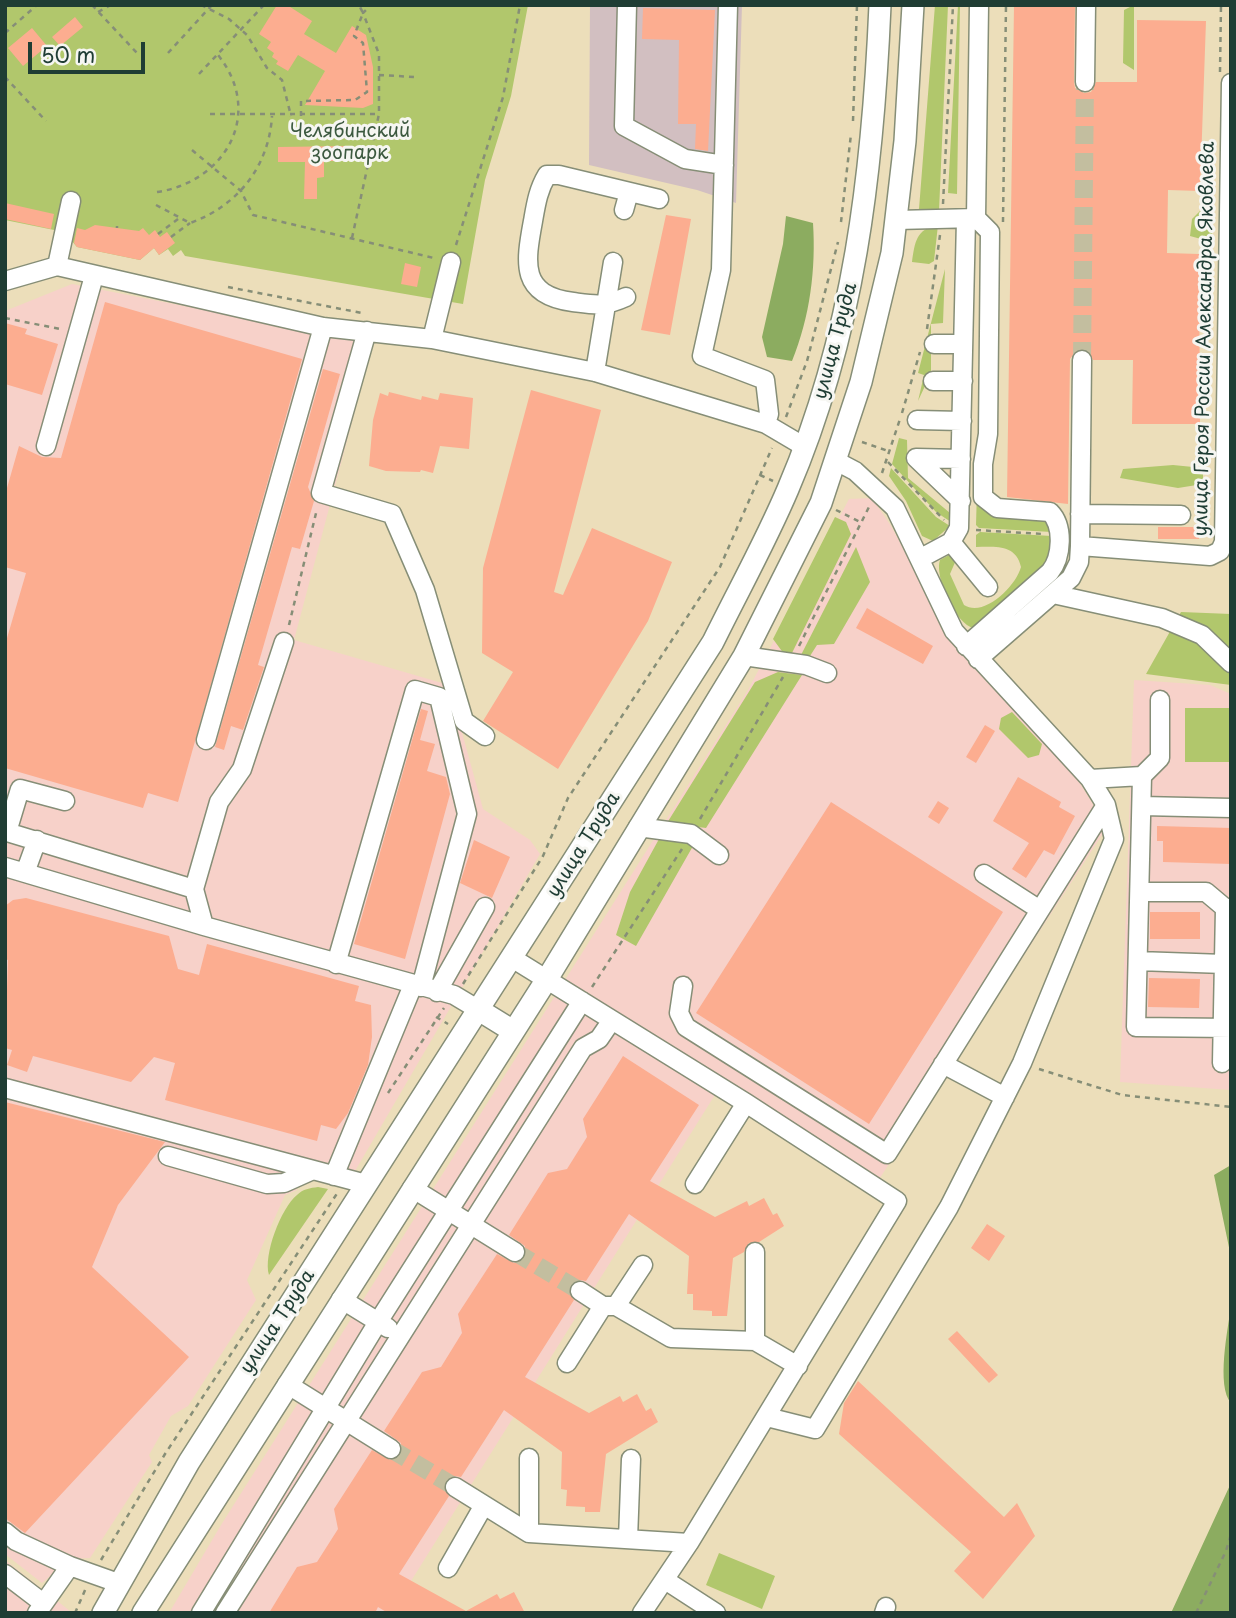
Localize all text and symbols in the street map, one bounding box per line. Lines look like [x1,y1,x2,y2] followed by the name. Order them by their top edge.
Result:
[32,28,149,72] scale bar
[41,38,95,70] text: 50 m
[290,121,410,165] park label: Челябинский зоопарк
[1190,142,1220,536] street label: улица Героя России Александра Яковлева
[809,280,863,402] street label: улица Труда
[543,788,625,902] street label: улица Труда
[236,1266,320,1378] street label: улица Труда

